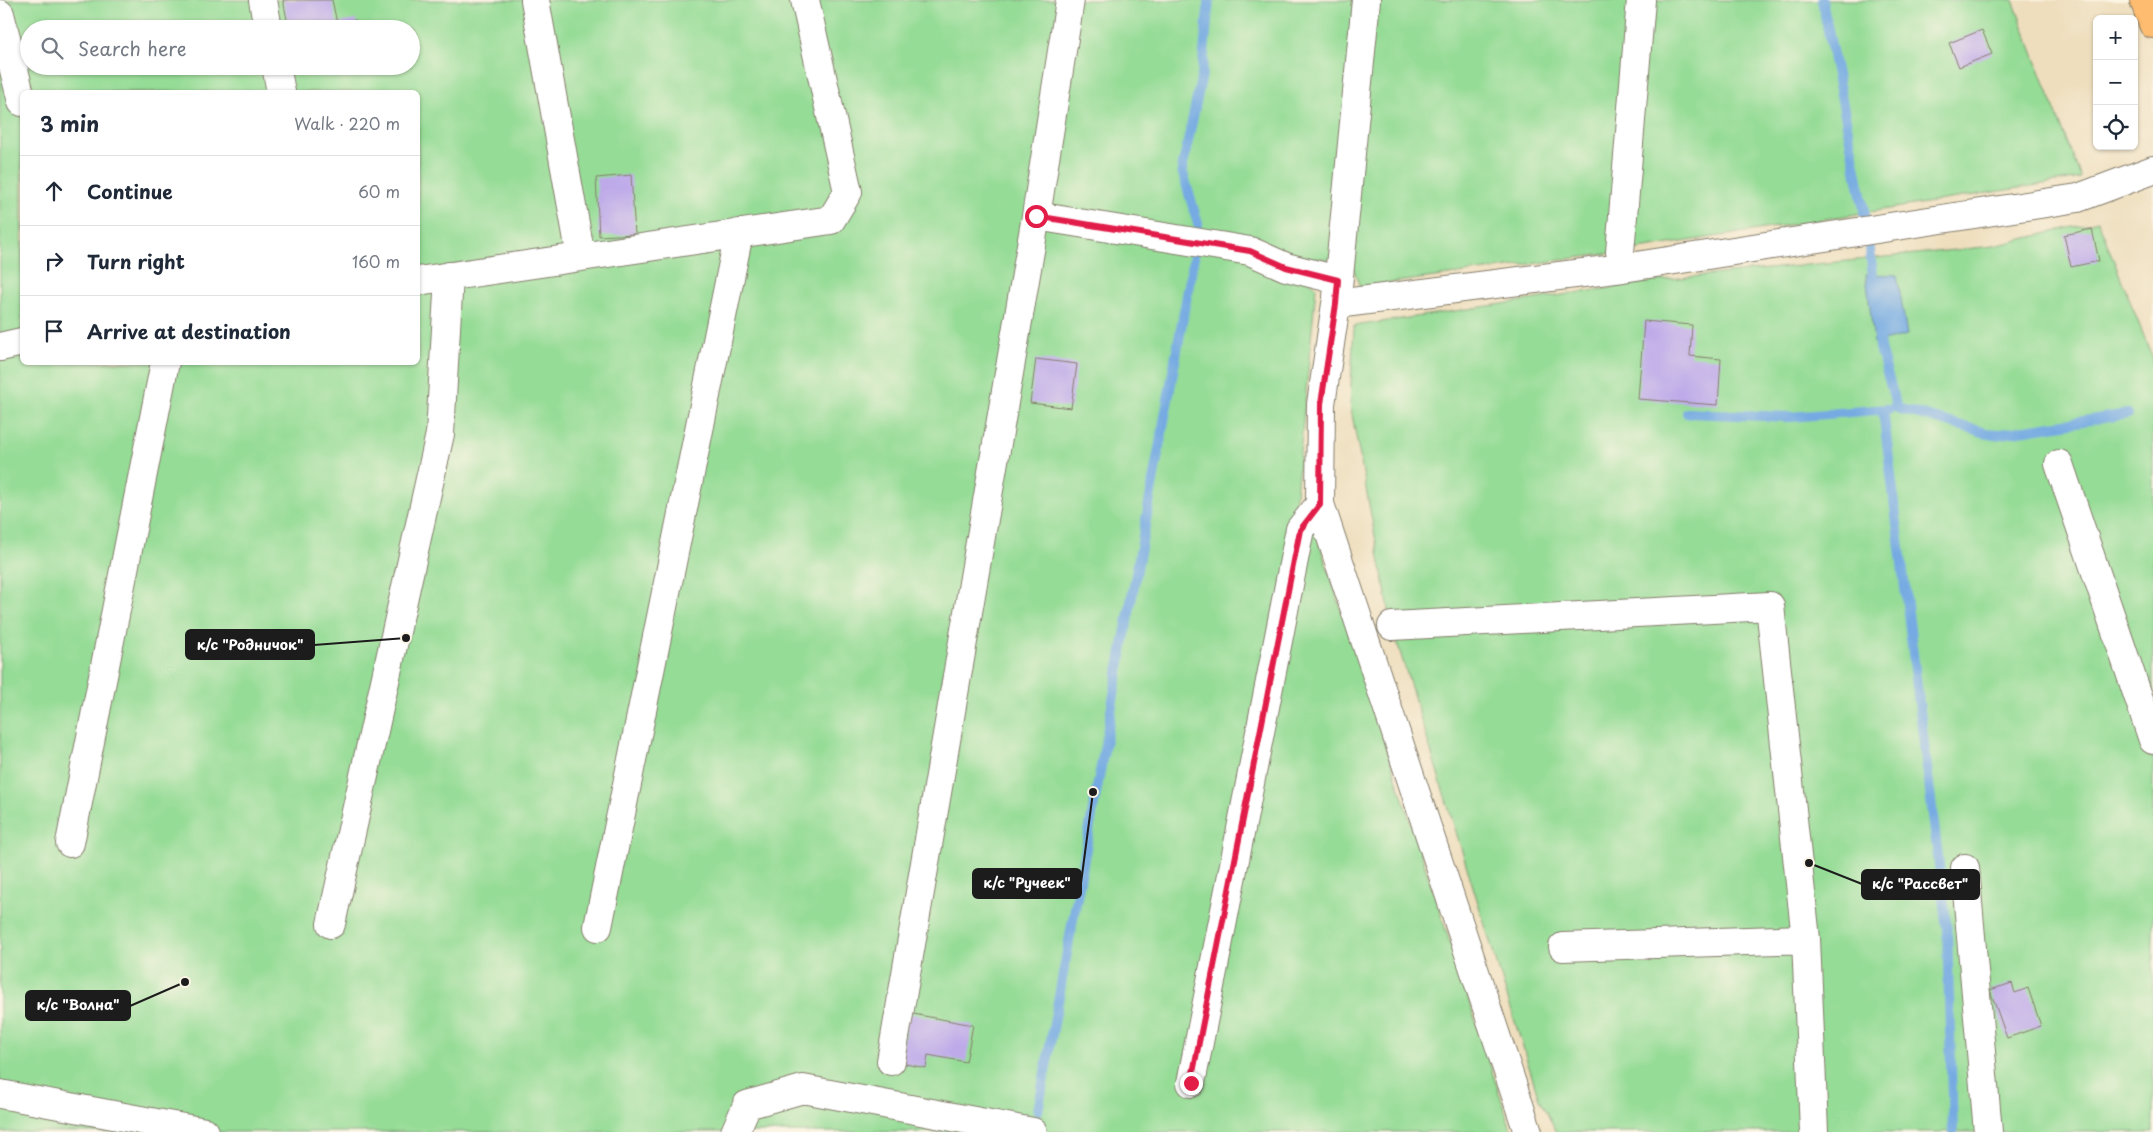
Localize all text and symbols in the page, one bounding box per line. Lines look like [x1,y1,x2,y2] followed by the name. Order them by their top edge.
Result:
[2093,15,2138,150] map controls
[2093,15,2138,60] button: +
[20,20,420,75] search box
[38,34,66,62] icon: search
[78,34,187,62] text: Search here
[2093,60,2138,105] button: −
[2093,105,2138,150] button: locate
[40,107,99,139] text: 3 min
[294,111,400,135] text: Walk · 220 m
[40,177,68,205] icon: ahead
[87,177,173,205] text: Continue
[358,179,400,203] text: 60 m
[1025,205,1048,228] route start
[40,247,68,275] icon: right
[87,247,185,275] text: Turn right
[352,249,400,273] text: 160 m
[40,317,68,345] icon: arrive
[87,317,291,345] text: Arrive at destination
[186,630,314,659] callout: к/с "Родничок"
[197,634,303,655] text: к/с "Родничок"
[973,869,1081,898] callout: к/с "Ручеек"
[1862,870,1979,899] callout: к/с "Рассвет"
[983,872,1071,893] text: к/с "Ручеек"
[1872,873,1968,894] text: к/с "Рассвет"
[26,991,130,1020] callout: к/с "Волна"
[37,994,119,1015] text: к/с "Волна"
[1180,1072,1203,1095] route end

